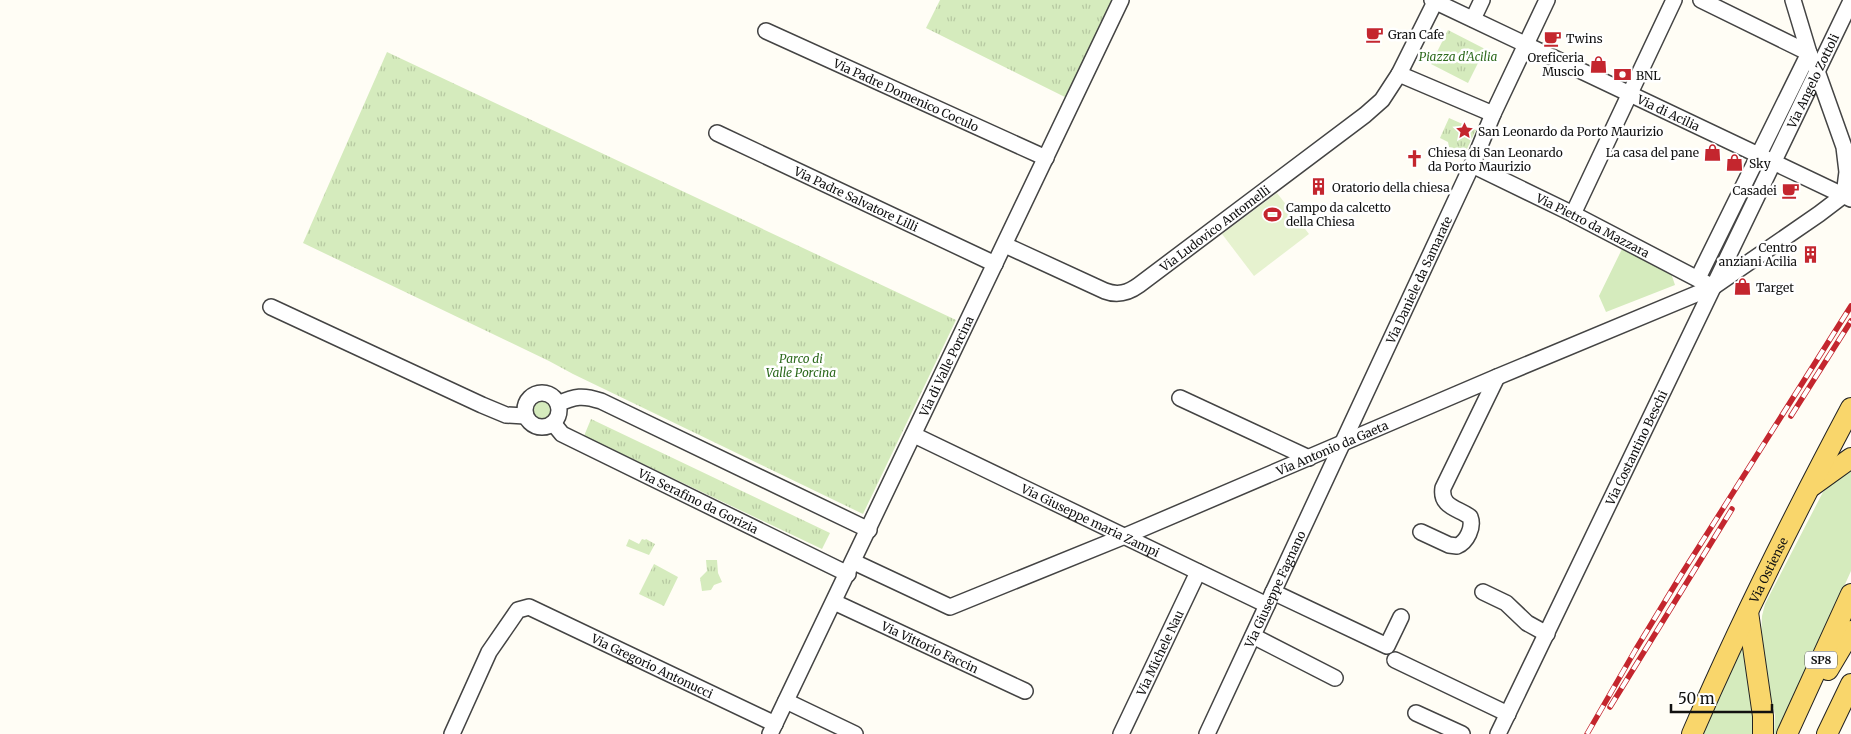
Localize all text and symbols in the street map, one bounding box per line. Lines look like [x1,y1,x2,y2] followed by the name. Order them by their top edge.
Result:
[1364,24,1384,44] cafe icon: Gran Cafe
[1388,27,1444,42] place label: Gran Cafe
[1542,28,1562,48] cafe icon: Twins
[1566,31,1603,46] place label: Twins
[1783,31,1842,131] street label: Via Angelo Zottoli
[1419,49,1497,64] park label: Piazza d'Acilia
[1527,50,1585,79] place label: Oreficeria Muscio
[1588,54,1608,74] shop icon: Oreficeria Muscio
[830,55,981,134] street label: Via Padre Domenico Coculo
[1612,65,1632,85] bank icon: BNL
[1636,68,1661,83] place label: BNL
[1634,91,1703,134] street label: Via di Acilia
[1454,121,1474,141] place icon: San Leonardo da Porto Maurizio
[1478,124,1663,139] place label: San Leonardo da Porto Maurizio
[1703,142,1723,162] shop icon: La casa del pane
[1428,145,1563,174] place label: Chiesa di San Leonardo da Porto Maurizio
[1606,145,1699,160] place label: La casa del pane
[1404,149,1424,169] church icon: Chiesa di San Leonardo da Porto Maurizio
[1725,153,1745,173] shop icon: Sky
[1749,156,1771,171] place label: Sky
[791,163,921,234] street label: Via Padre Salvatore Lilli
[1308,177,1328,197] building icon: Oratorio della chiesa
[1332,180,1450,195] place label: Oratorio della chiesa
[1781,180,1801,200] cafe icon: Casadei
[1156,182,1273,275] street label: Via Ludovico Antomelli
[1733,183,1777,198] place label: Casadei
[1533,189,1653,260] street label: Via Pietro da Mazzara
[1286,200,1391,229] place label: Campo da calcetto della Chiesa
[1262,204,1282,224] sports icon: Campo da calcetto della Chiesa
[1382,214,1455,347] street label: Via Daniele da Samarate
[1719,240,1798,269] place label: Centro anziani Acilia
[1801,244,1821,264] building icon: Centro anziani Acilia
[1732,277,1752,297] shop icon: Target
[1756,280,1794,295] place label: Target
[915,313,977,419] street label: Via di Valle Porcina
[766,351,836,380] park label: Parco di Valle Porcina
[1602,388,1670,508] street label: Via Costantino Beschi
[1273,417,1391,478] street label: Via Antonio da Gaeta
[635,465,761,537] street label: Via Serafino da Gorizia
[1018,480,1162,560] street label: Via Giuseppe maria Zampi
[1240,528,1308,651] street label: Via Giuseppe Fagnano
[1745,535,1790,606] street label: Via Ostiense
[1133,607,1186,699] street label: Via Michele Nau
[878,617,981,676] street label: Via Vittorio Faccin
[588,630,716,701] street label: Via Gregorio Antonucci
[1805,652,1837,668] road number: SP8
[1671,682,1772,714] scale bar
[1678,689,1715,708] text: 50 m

